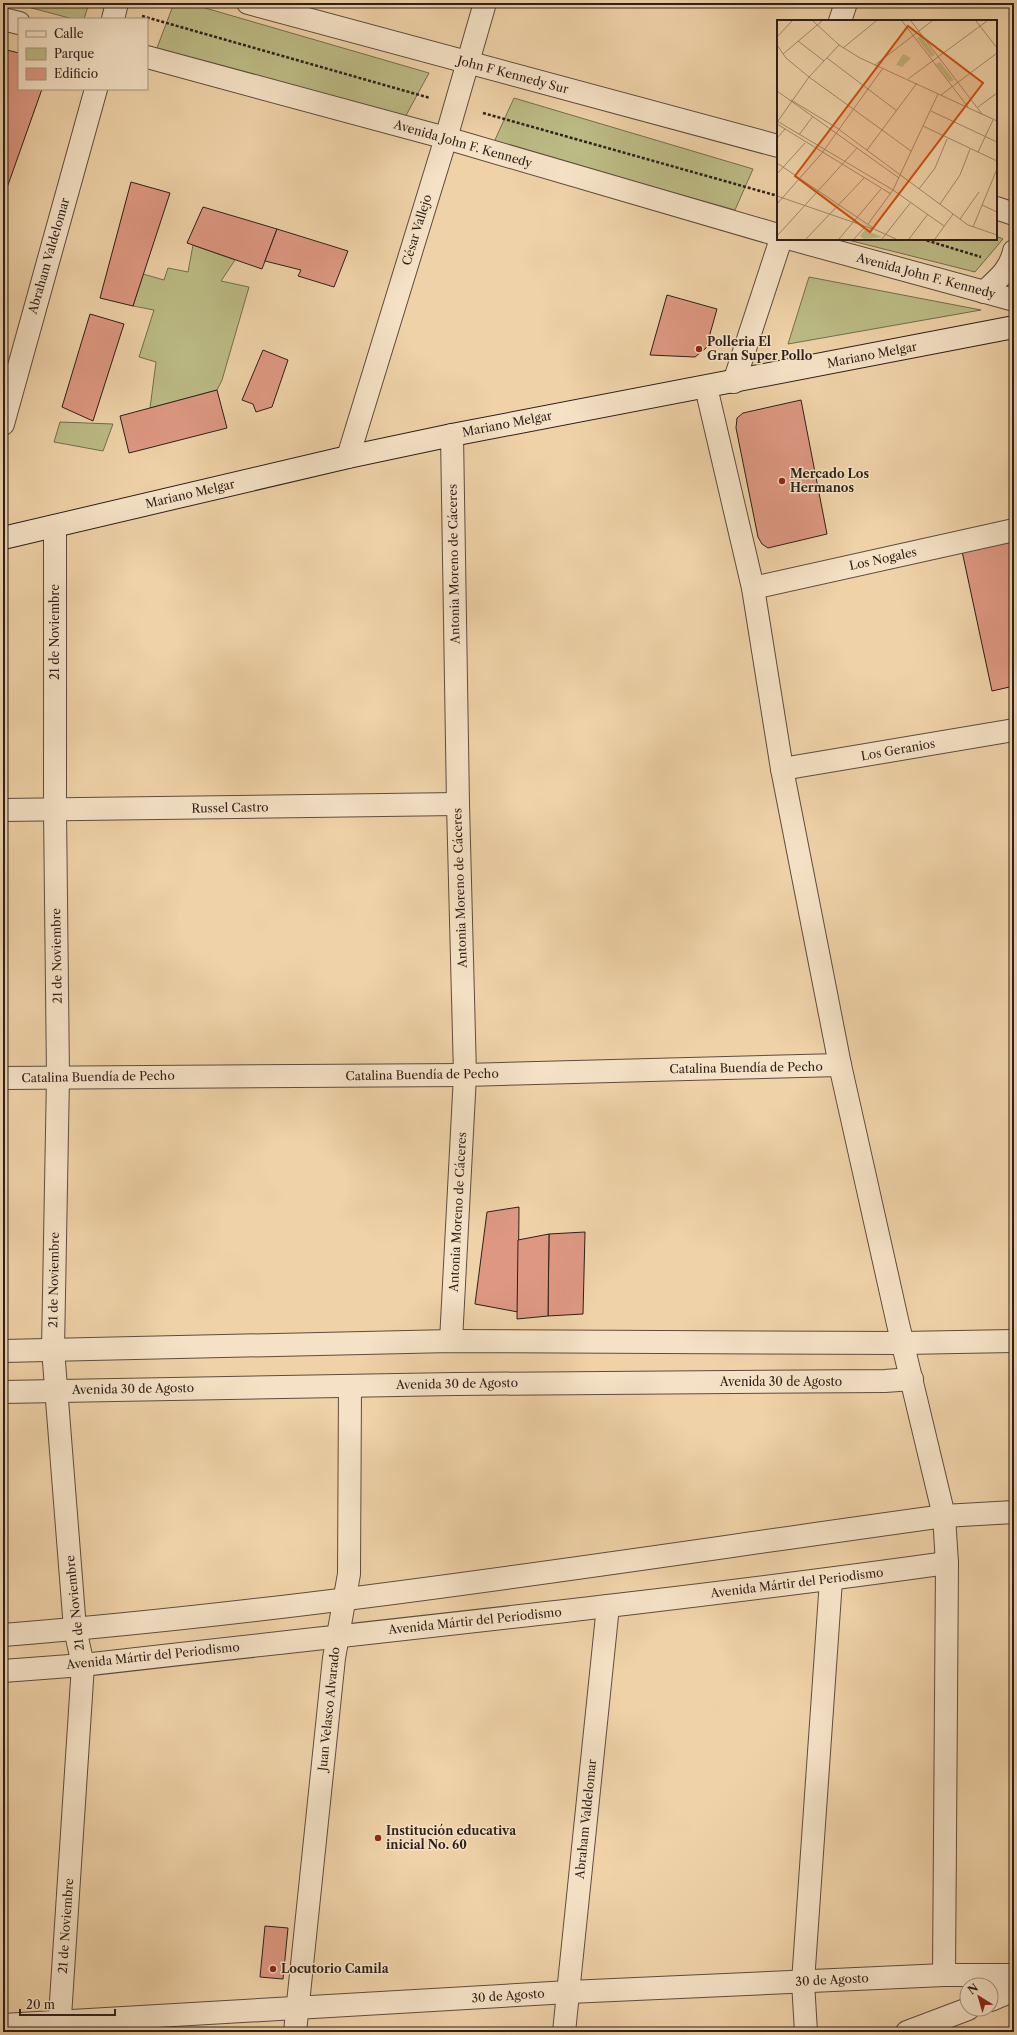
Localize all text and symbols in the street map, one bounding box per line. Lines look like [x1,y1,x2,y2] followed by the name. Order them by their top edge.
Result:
[18,18,148,90] legend
[777,20,997,240] inset map
[54,26,84,41] text: Calle
[54,46,95,61] text: Parque
[454,52,570,97] street label: John F Kennedy Sur
[54,66,98,81] text: Edificio
[391,116,534,171] street label: Avenida John F. Kennedy
[399,192,434,267] street label: César Vallejo
[24,196,72,317] street label: Abraham Valdelomar
[854,249,998,301] street label: Avenida John F. Kennedy
[707,334,813,363] place label: Polleria El Gran Super Pollo
[826,338,918,371] street label: Mariano Melgar
[694,344,704,354] marker: Polleria El Gran Super Pollo
[461,407,553,440] street label: Mariano Melgar
[790,466,869,495] place label: Mercado Los Hermanos
[144,476,236,511] street label: Mariano Melgar
[777,476,787,486] marker: Mercado Los Hermanos
[445,484,462,645] street label: Antonia Moreno de Cáceres
[848,544,918,573] street label: Los Nogales
[47,584,62,680] street label: 21 de Noviembre
[860,736,936,763] street label: Los Geranios
[191,799,269,816] street label: Russel Castro
[449,808,470,969] street label: Antonia Moreno de Cáceres
[48,908,65,1004] street label: 21 de Noviembre
[669,1059,823,1076] street label: Catalina Buendía de Pecho
[345,1066,499,1083] street label: Catalina Buendía de Pecho
[21,1068,175,1085] street label: Catalina Buendía de Pecho
[446,1132,469,1293] street label: Antonia Moreno de Cáceres
[45,1232,62,1328] street label: 21 de Noviembre
[719,1374,842,1389] street label: Avenida 30 de Agosto
[395,1375,518,1392] street label: Avenida 30 de Agosto
[71,1380,194,1397] street label: Avenida 30 de Agosto
[62,1554,87,1652] street label: 21 de Noviembre
[709,1564,884,1601] street label: Avenida Mártir del Periodismo
[387,1604,562,1637] street label: Avenida Mártir del Periodismo
[65,1639,240,1672] street label: Avenida Mártir del Periodismo
[314,1646,342,1774] street label: Juan Velasco Alvarado
[572,1758,599,1880] street label: Abraham Valdelomar
[386,1823,517,1852] place label: Institución educativa inicial No. 60
[373,1833,383,1843] marker: Institución educativa inicial No. 60
[55,1877,76,1974] street label: 21 de Noviembre
[281,1961,390,1976] place label: Locutorio Camila
[268,1964,278,1974] marker: Locutorio Camila
[795,1970,869,1989] street label: 30 de Agosto
[959,1977,999,2017] north arrow
[965,1980,981,1997] text: N
[471,1985,545,2006] street label: 30 de Agosto
[20,1991,115,2017] scale bar
[26,1997,55,2012] text: 20 m

